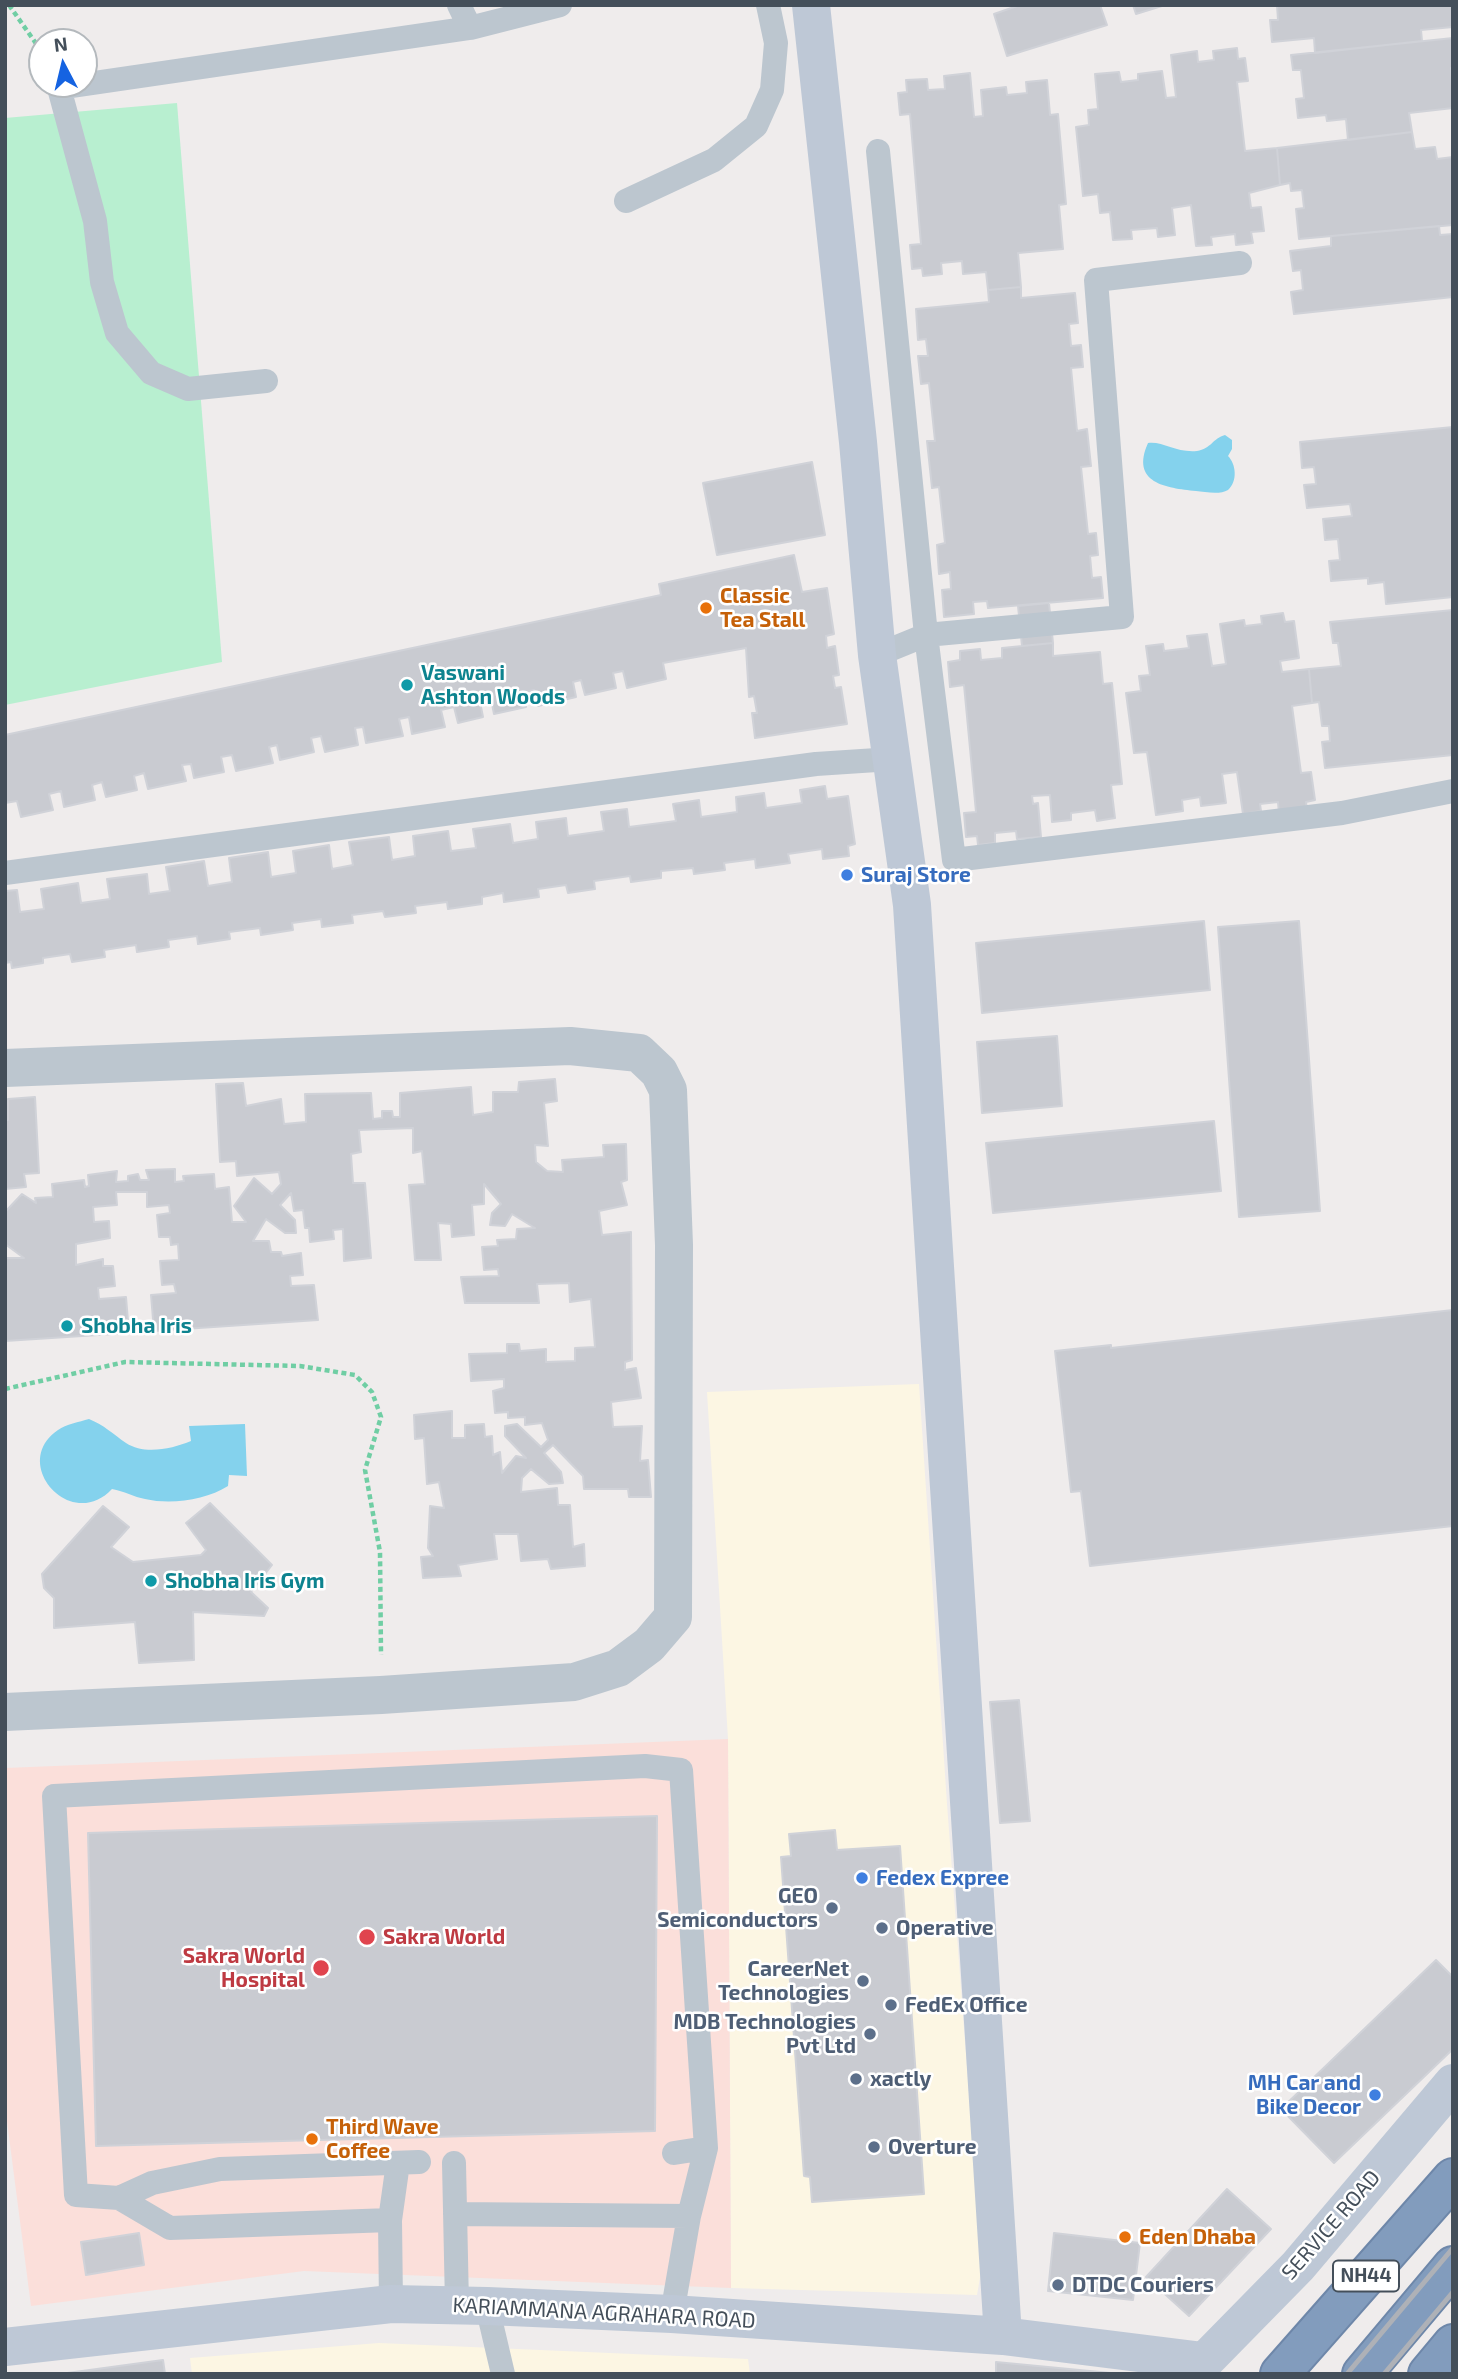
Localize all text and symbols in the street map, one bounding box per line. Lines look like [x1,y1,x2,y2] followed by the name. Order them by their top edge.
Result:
[28,28,98,98] north arrow
[52,31,69,56] text: N
[720,583,805,633] place label: Classic Tea Stall
[698,600,714,616] marker: Classic Tea Stall
[421,660,565,710] place label: Vaswani Ashton Woods
[399,677,415,693] marker: Vaswani Ashton Woods
[861,862,971,888] place label: Suraj Store
[839,867,855,883] marker: Suraj Store
[81,1313,192,1339] place label: Shobha Iris
[59,1318,75,1334] marker: Shobha Iris
[165,1568,324,1594] place label: Shobha Iris Gym
[143,1573,159,1589] marker: Shobha Iris Gym
[876,1865,1009,1891] place label: Fedex Expree
[854,1870,870,1886] marker: Fedex Expree
[657,1883,818,1933] place label: GEO Semiconductors
[824,1900,840,1916] marker: GEO Semiconductors
[896,1915,994,1941] place label: Operative
[874,1920,890,1936] marker: Operative
[383,1924,505,1950] place label: Sakra World
[357,1927,377,1947] marker: Sakra World
[183,1943,305,1993] place label: Sakra World Hospital
[718,1956,849,2006] place label: CareerNet Technologies
[311,1958,331,1978] marker: Sakra World Hospital
[855,1973,871,1989] marker: CareerNet Technologies
[905,1992,1027,2018] place label: FedEx Office
[883,1997,899,2013] marker: FedEx Office
[673,2009,856,2059] place label: MDB Technologies Pvt Ltd
[862,2026,878,2042] marker: MDB Technologies Pvt Ltd
[870,2066,931,2092] place label: xactly
[1248,2070,1361,2120] place label: MH Car and Bike Decor
[848,2071,864,2087] marker: xactly
[1367,2087,1383,2103] marker: MH Car and Bike Decor
[326,2114,439,2164] place label: Third Wave Coffee
[304,2131,320,2147] marker: Third Wave Coffee
[888,2134,977,2160] place label: Overture
[866,2139,882,2155] marker: Overture
[1277,2165,1385,2285] street label: SERVICE ROAD
[1139,2224,1256,2250] place label: Eden Dhaba
[1117,2229,1133,2245] marker: Eden Dhaba
[1333,2260,1399,2292] road number: NH44
[1072,2272,1214,2298] place label: DTDC Couriers
[1050,2277,1066,2293] marker: DTDC Couriers
[452,2292,756,2334] street label: KARIAMMANA AGRAHARA ROAD

